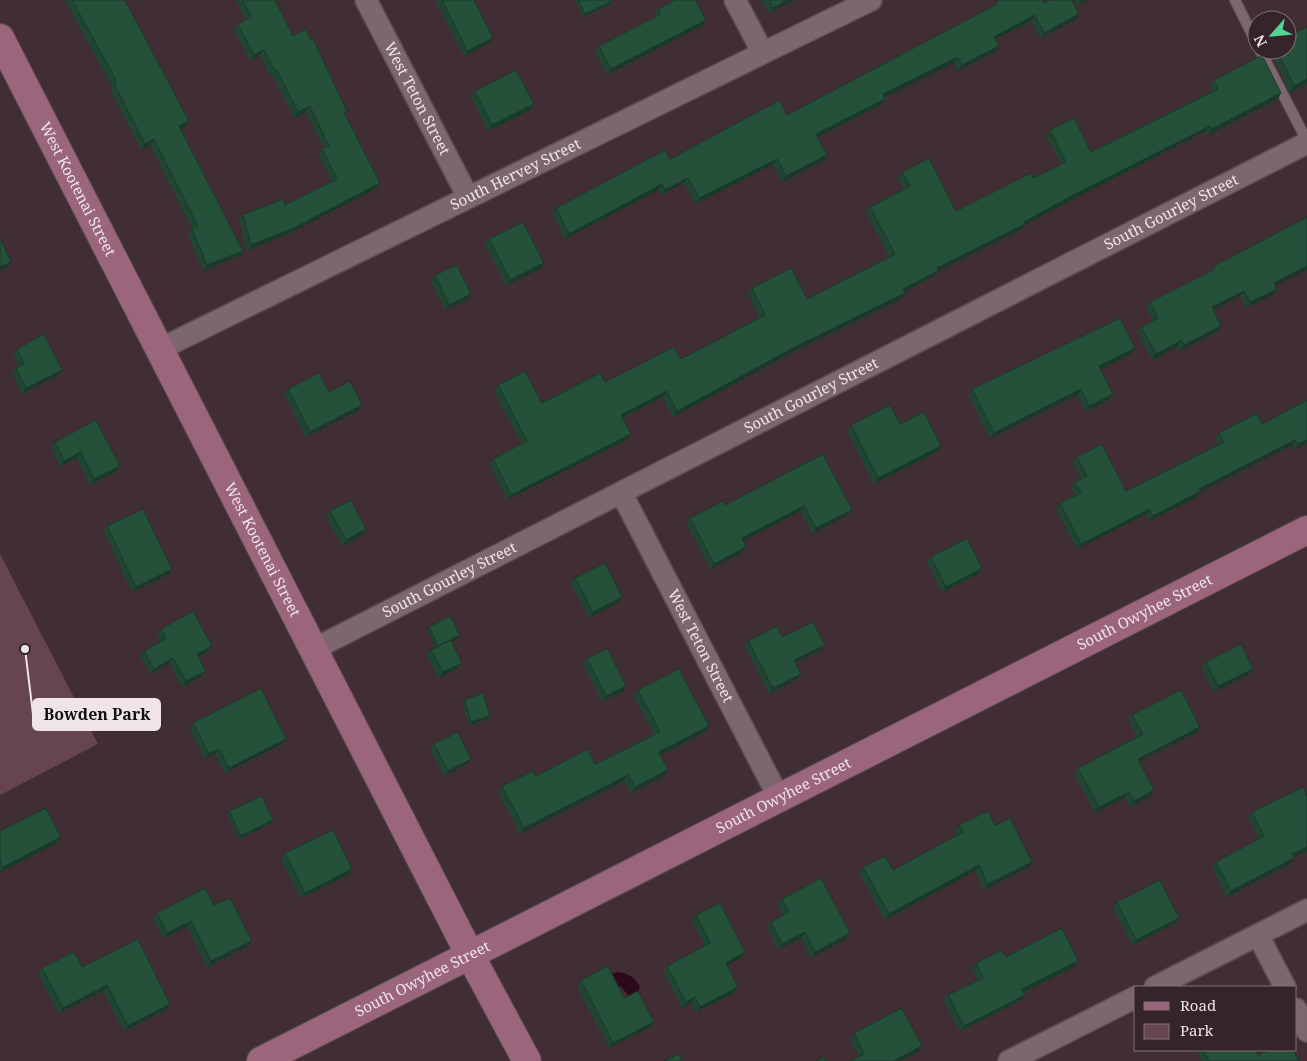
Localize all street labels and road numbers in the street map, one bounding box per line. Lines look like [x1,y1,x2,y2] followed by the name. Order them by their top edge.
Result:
[380,38,455,158] street label: West Teton Street
[36,118,121,259] street label: West Kootenai Street
[446,133,584,214] street label: South Hervey Street
[1100,169,1241,254] street label: South Gourley Street
[740,352,881,437] street label: South Gourley Street
[220,479,306,620] street label: West Kootenai Street
[378,537,519,622] street label: South Gourley Street
[1073,569,1215,654] street label: South Owyhee Street
[664,585,739,705] street label: West Teton Street
[712,752,854,837] street label: South Owyhee Street
[351,936,493,1021] street label: South Owyhee Street

